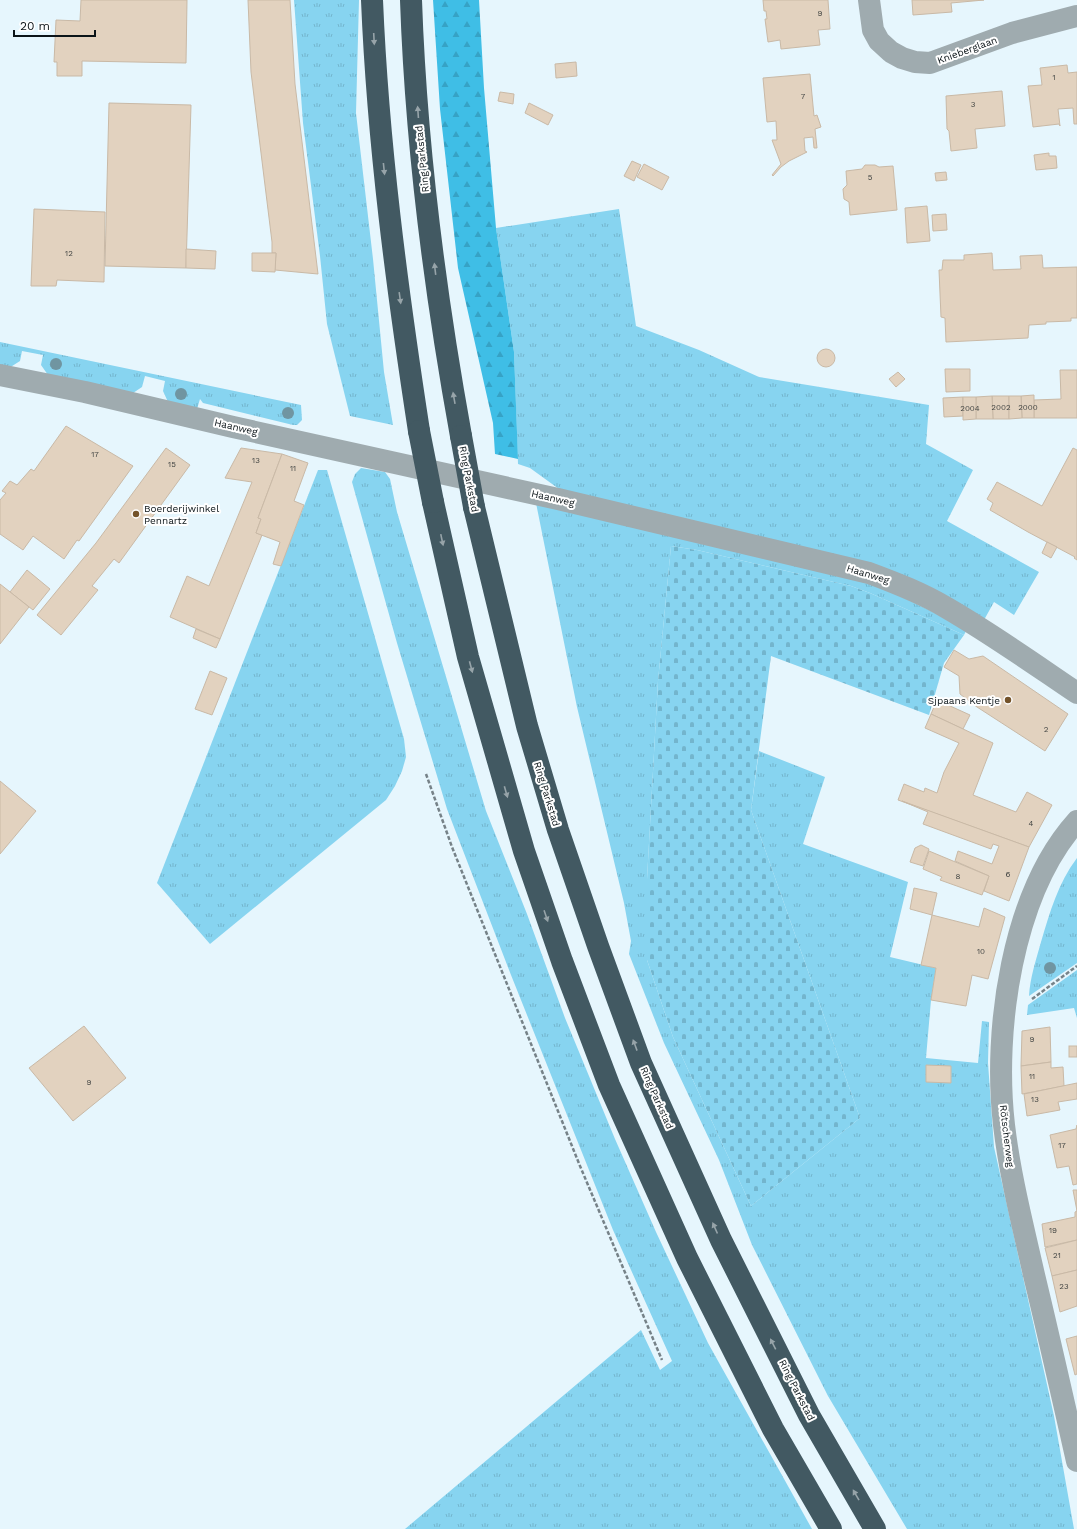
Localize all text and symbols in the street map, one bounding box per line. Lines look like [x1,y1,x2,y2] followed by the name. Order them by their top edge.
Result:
[818,9,823,18] house number: 9
[14,12,95,38] scale bar
[20,19,50,33] text: 20 m
[371,33,377,46] one-way arrow
[936,34,998,66] street label: Knieberglaan
[1052,73,1056,82] house number: 1
[801,92,806,101] house number: 7
[971,100,976,109] house number: 3
[414,106,421,118] one-way arrow
[413,125,431,193] street label: Ring Parkstad
[381,163,387,175] one-way arrow
[868,173,873,182] house number: 5
[65,249,73,258] house number: 12
[432,263,438,275] one-way arrow
[397,292,403,304] one-way arrow
[451,392,457,404] one-way arrow
[991,403,1011,412] house number: 2002
[1018,403,1038,412] house number: 2000
[960,404,980,413] house number: 2004
[213,417,259,437] street label: Haanweg
[457,445,481,513] street label: Ring Parkstad
[91,450,99,459] house number: 17
[252,456,260,465] house number: 13
[168,460,176,469] house number: 15
[290,464,296,473] house number: 11
[530,488,576,508] street label: Haanweg
[144,503,219,526] place label: Boerderijwinkel Pennartz
[131,509,141,519] marker: Boerderijwinkel Pennartz
[439,534,445,547] one-way arrow
[845,562,891,586] street label: Haanweg
[468,661,474,673] one-way arrow
[928,695,1000,706] place label: Sjpaans Kentje
[1003,695,1013,705] marker: Sjpaans Kentje
[1044,725,1049,734] house number: 2
[532,760,562,828] street label: Ring Parkstad
[503,786,509,798] one-way arrow
[1029,819,1034,828] house number: 4
[1006,870,1011,879] house number: 6
[956,872,961,881] house number: 8
[543,910,549,922] one-way arrow
[977,947,985,956] house number: 10
[1030,1035,1035,1044] house number: 9
[631,1039,637,1051] one-way arrow
[638,1065,676,1131] street label: Ring Parkstad
[1029,1072,1035,1081] house number: 11
[87,1078,92,1087] house number: 9
[1031,1095,1039,1104] house number: 13
[998,1104,1016,1169] street label: Rötscherweg
[1058,1141,1066,1150] house number: 17
[712,1222,719,1234] one-way arrow
[1049,1226,1057,1235] house number: 19
[1053,1251,1061,1260] house number: 21
[1059,1282,1069,1291] house number: 23
[770,1339,777,1350] one-way arrow
[777,1358,817,1422] street label: Ring Parkstad
[852,1489,859,1501] one-way arrow

